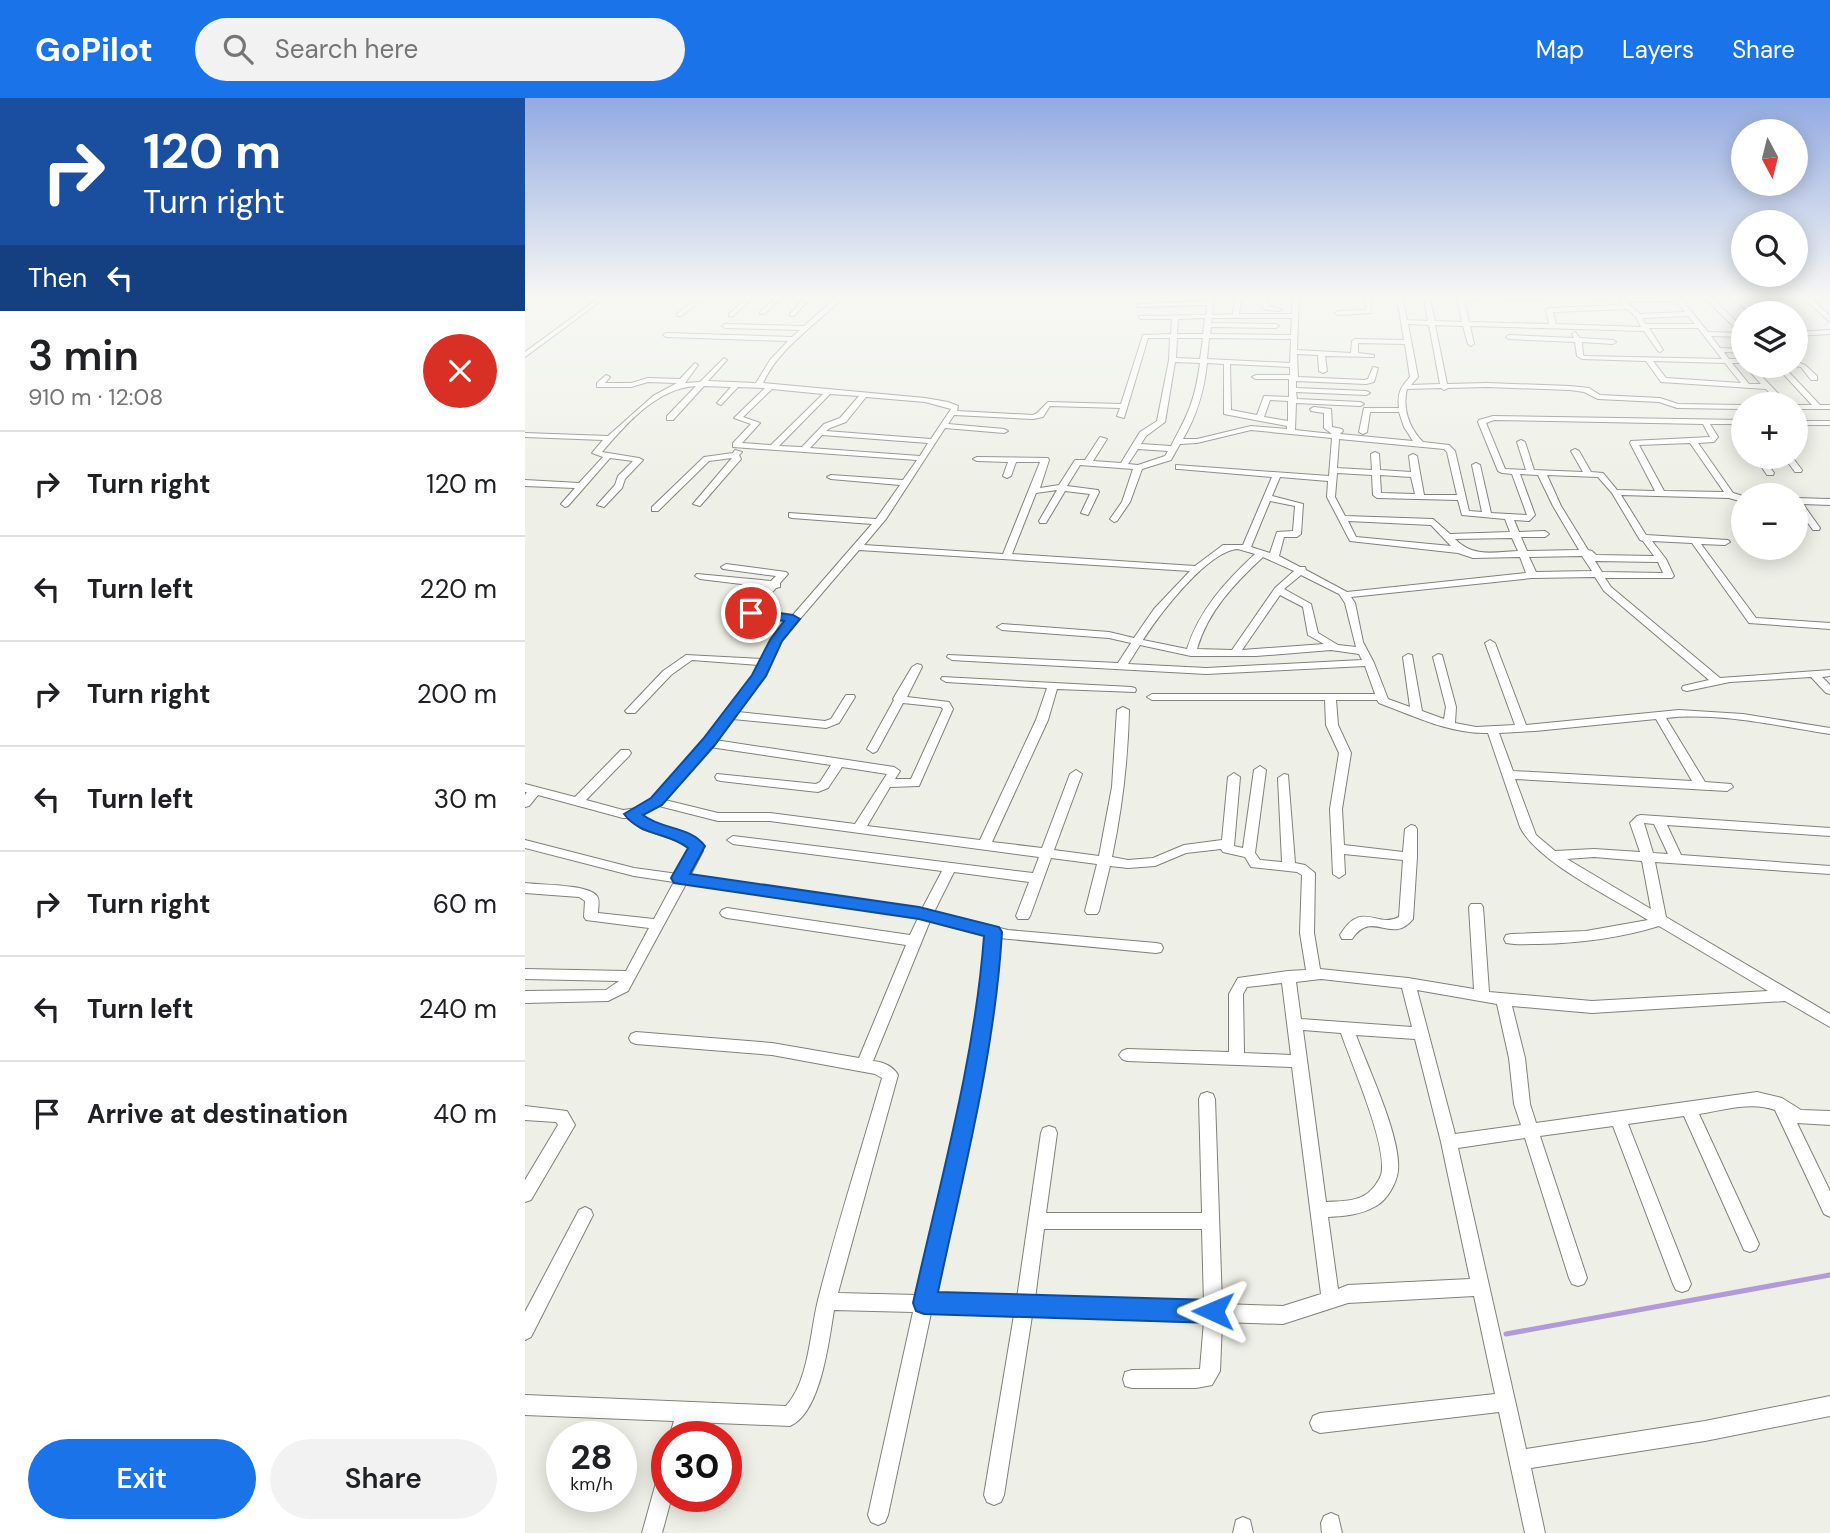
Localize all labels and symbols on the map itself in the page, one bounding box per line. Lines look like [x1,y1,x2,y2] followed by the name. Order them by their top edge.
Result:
[1731,119,1808,196] north arrow
[721,583,781,643] pin
[1176,1274,1250,1348] position arrow
[651,1421,742,1512] speed limit sign: 30

